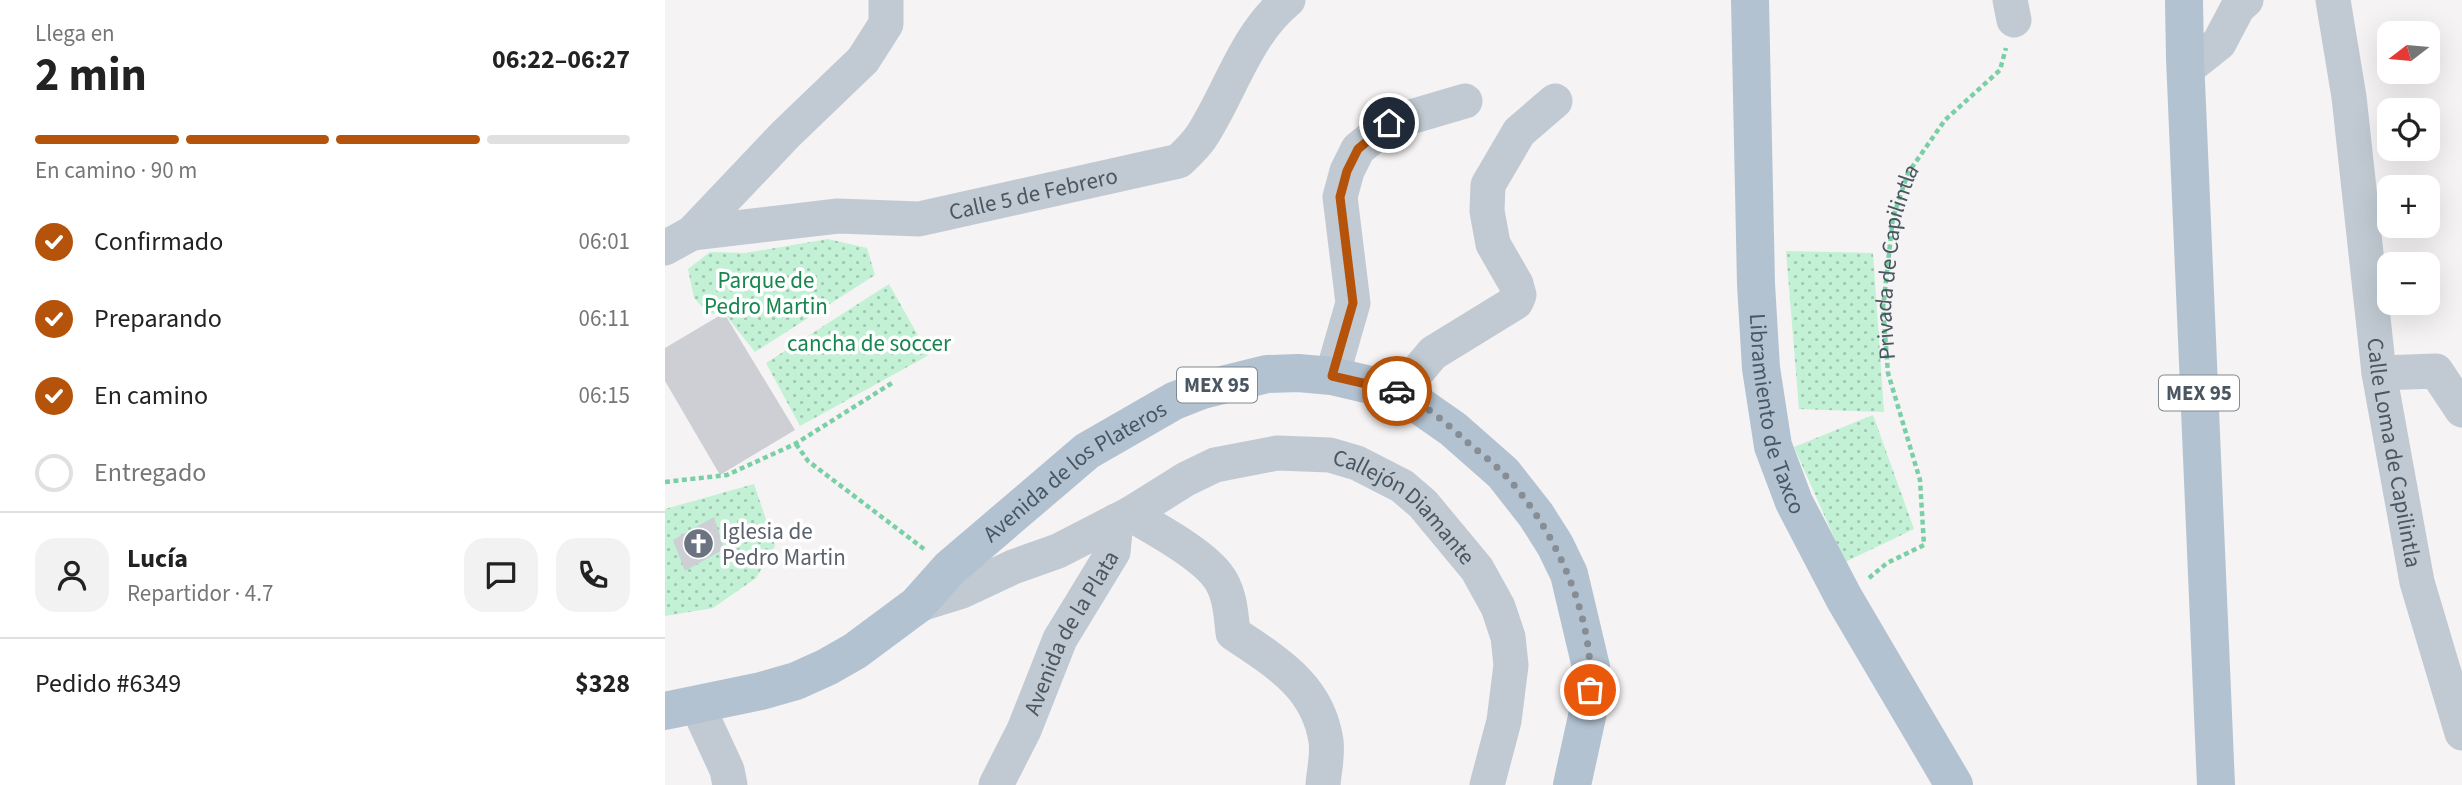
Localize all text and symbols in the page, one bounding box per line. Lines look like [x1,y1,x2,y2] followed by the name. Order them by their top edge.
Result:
[35,17,115,50] text: Llega en
[2377,21,2439,84] north arrow
[2377,21,2440,315] map controls
[492,41,630,78] text: 06:22–06:27
[35,43,147,108] text: 2 min
[1359,93,1419,153] pin
[2377,98,2440,161] button: locate
[1370,104,1408,142] icon: home
[35,154,197,187] text: En camino · 90 m
[1866,156,1927,361] street label: Privada de Capilintla
[946,159,1121,228] street label: Calle 5 de Febrero
[2377,175,2440,238] button: +
[35,223,73,261] icon: check
[94,223,223,260] text: Confirmado
[579,225,630,258] text: 06:01
[2377,252,2440,315] button: −
[704,264,828,323] park label: Parque de Pedro Martin
[35,300,73,338] icon: check
[94,300,222,337] text: Preparando
[579,302,630,335] text: 06:11
[1741,312,1814,520] street label: Libramiento de Taxco
[787,327,952,360] park label: cancha de soccer
[2359,336,2431,570] street label: Calle Loma de Capilintla
[1362,356,1432,426] courier
[1177,368,1257,402] road number: MEX 95
[1378,372,1416,410] icon: car
[2159,376,2239,410] road number: MEX 95
[35,377,73,415] icon: check
[94,377,208,414] text: En camino
[579,379,630,412] text: 06:15
[975,392,1173,550] street label: Avenida de los Plateros
[1329,440,1483,572] street label: Callejón Diamante
[94,454,206,491] text: Entregado
[722,515,846,574] place label: Iglesia de Pedro Martin
[682,527,716,561] church icon: Iglesia de Pedro Martin
[35,538,109,612] button: person
[464,538,538,612] button: chat
[556,538,630,612] button: phone
[127,540,188,577] text: Lucía
[1015,544,1127,720] street label: Avenida de la Plata
[127,577,273,610] text: Repartidor · 4.7
[1560,660,1620,720] pin
[35,665,181,702] text: Pedido #6349
[575,665,630,702] text: $328
[1571,671,1609,709] icon: bag

